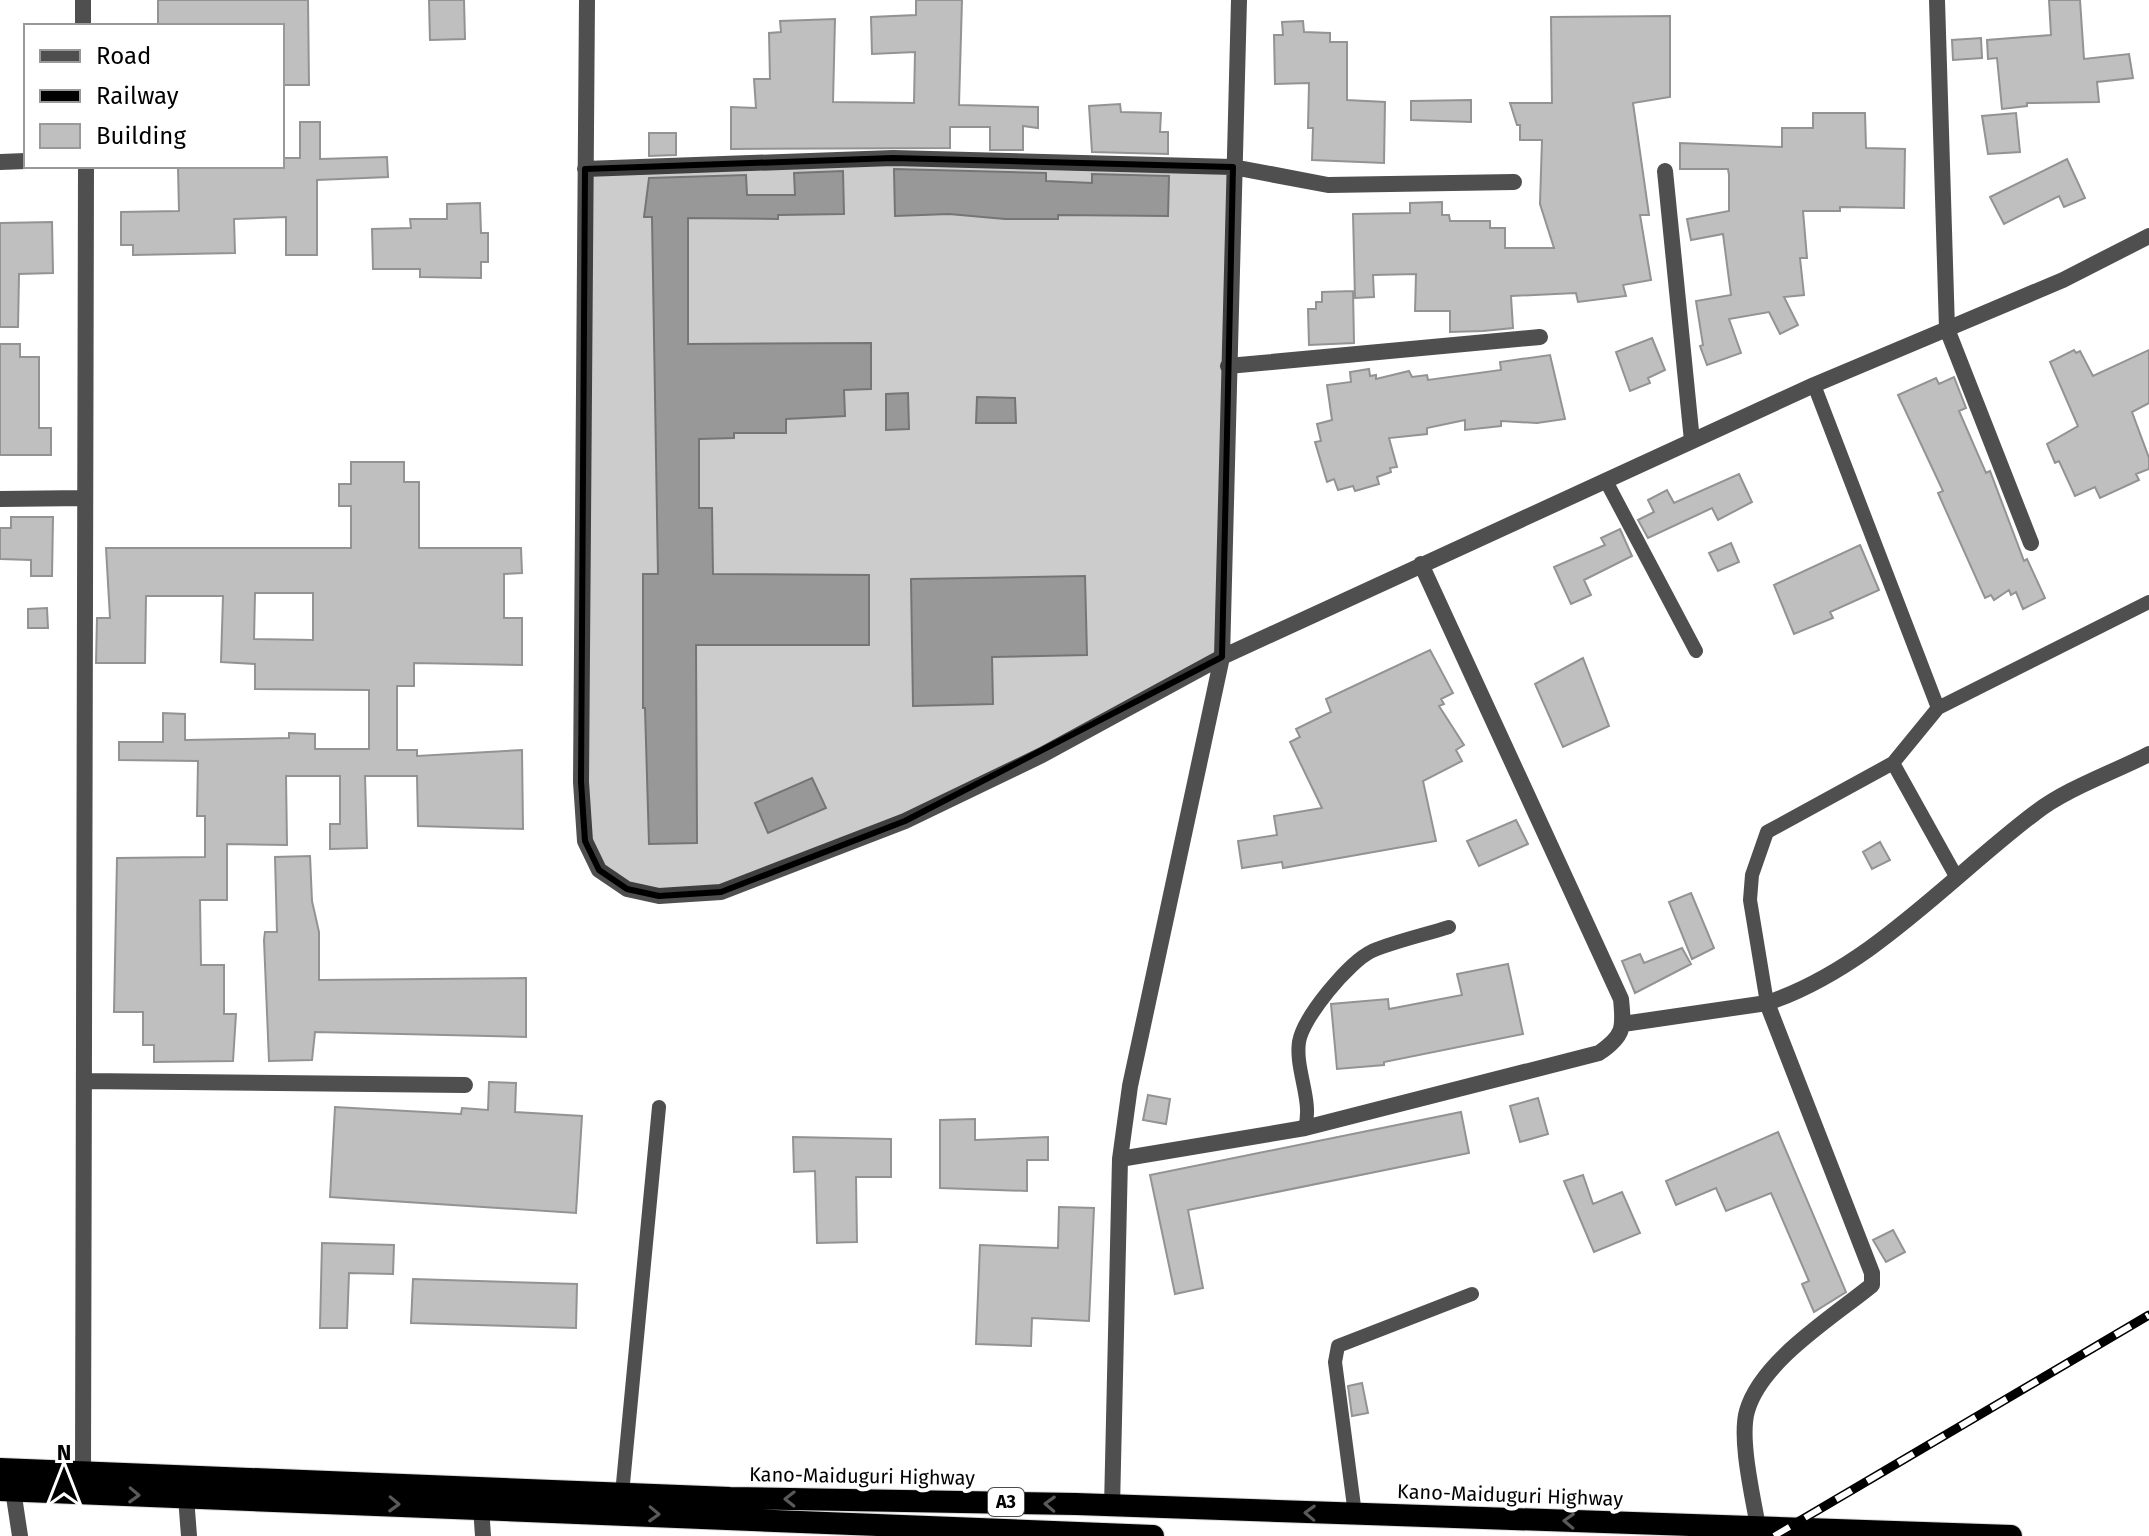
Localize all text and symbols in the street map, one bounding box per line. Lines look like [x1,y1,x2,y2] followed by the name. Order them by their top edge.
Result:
[24,24,284,168] legend
[96,42,151,70] text: Road
[96,82,179,110] text: Railway
[96,122,186,150] text: Building
[24,1432,104,1512] north arrow
[57,1439,71,1466] text: N
[749,1462,975,1490] street label: Kano-Maiduguri Highway
[1397,1479,1624,1511] street label: Kano-Maiduguri Highway
[128,1486,141,1503] one-way arrow
[988,1488,1024,1516] road number: A3
[783,1490,796,1508] one-way arrow
[1043,1495,1056,1512] one-way arrow
[388,1496,401,1513] one-way arrow
[1303,1504,1316,1521] one-way arrow
[648,1505,661,1522] one-way arrow
[1562,1512,1575,1530] one-way arrow

